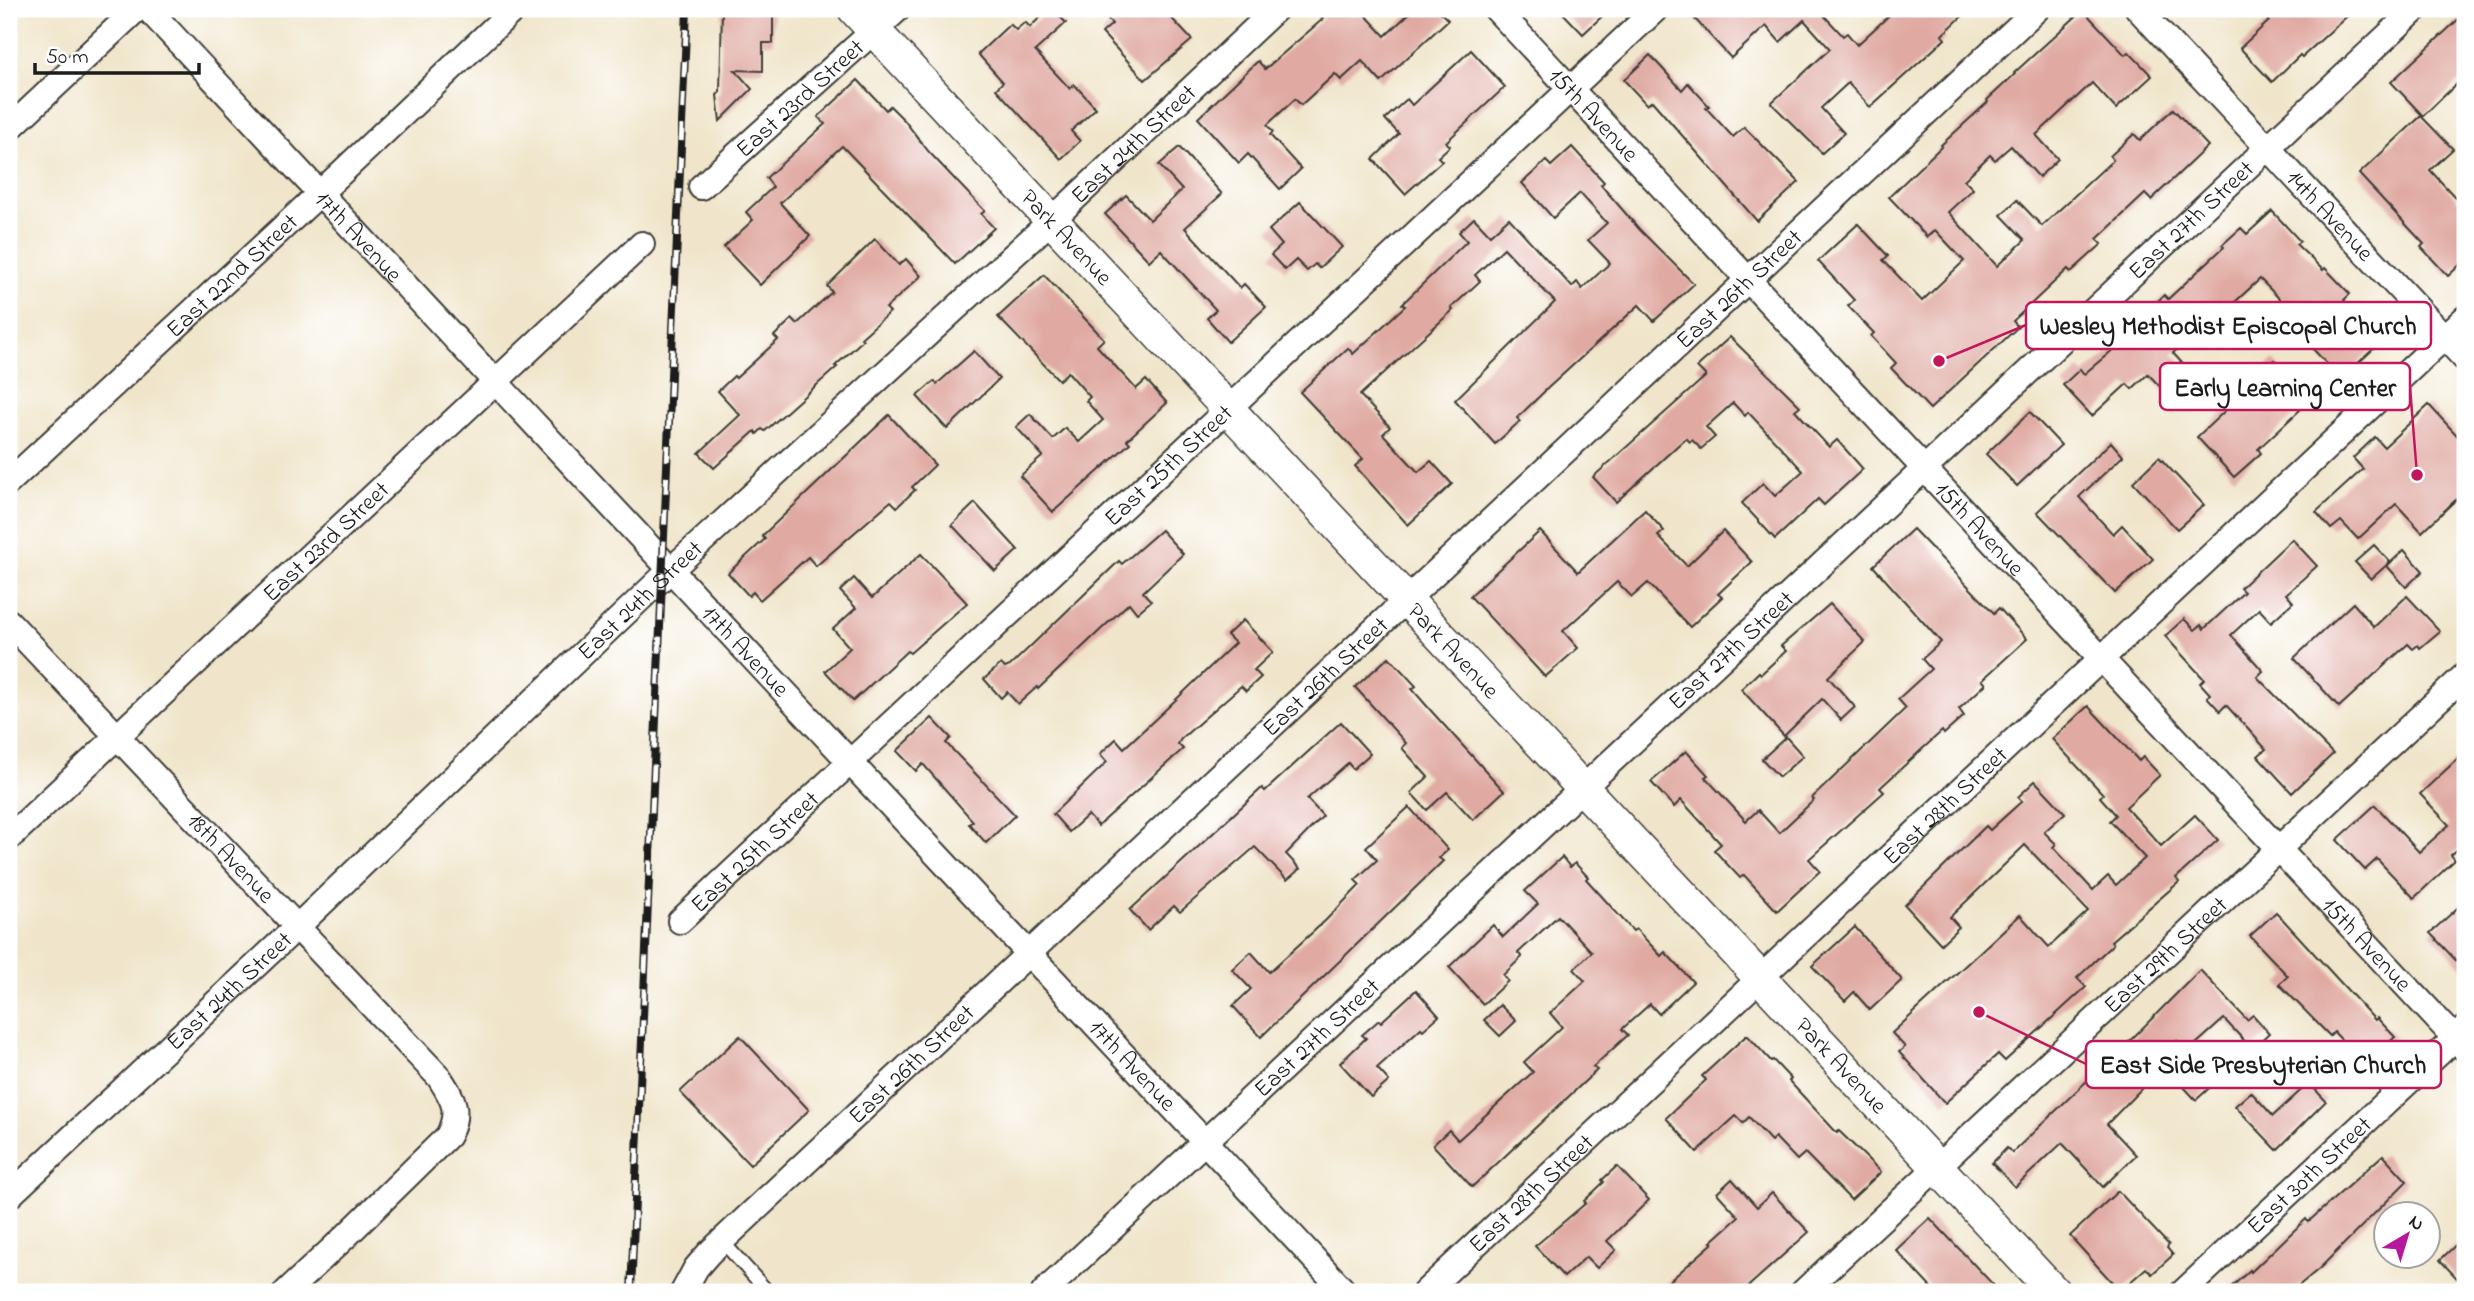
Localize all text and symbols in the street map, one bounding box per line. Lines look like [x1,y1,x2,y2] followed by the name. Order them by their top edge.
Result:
[35,32,200,76] scale bar
[729,32,874,167] street label: East 23rd Street
[46,43,89,73] text: 50 m
[1539,61,1646,172] street label: 15th Avenue
[1064,77,1206,214] street label: East 24th Street
[2121,153,2263,289] street label: East 27th Street
[2277,163,2381,271] street label: 14th Avenue
[1011,182,1120,295] street label: Park Avenue
[305,184,409,292] street label: 17th Avenue
[159,206,307,347] street label: East 22nd Street
[1669,222,1812,359] street label: East 26th Street
[2026,302,2431,349] callout: Wesley Methodist Episcopal Church
[2039,309,2417,347] text: Wesley Methodist Episcopal Church
[2160,363,2410,410] callout: Early Learning Center
[2174,371,2397,410] text: Early Learning Center
[1097,397,1242,536] street label: East 25th Street
[256,474,399,611] street label: East 23rd Street
[1925,475,2032,586] street label: 15th Avenue
[571,533,712,670] street label: East 24th Street
[1661,584,1803,720] street label: East 27th Street
[1398,596,1506,708] street label: Park Avenue
[692,598,796,706] street label: 17th Avenue
[1255,610,1398,746] street label: East 26th Street
[1876,739,2017,875] street label: East 28th Street
[684,784,829,922] street label: East 25th Street
[178,806,282,913] street label: 18th Avenue
[2097,889,2237,1023] street label: East 29th Street
[2312,890,2419,1001] street label: 15th Avenue
[160,924,302,1060] street label: East 24th Street
[1247,971,1389,1107] street label: East 27th Street
[842,997,984,1134] street label: East 26th Street
[1786,1011,1894,1123] street label: Park Avenue
[1079,1013,1183,1121] street label: 17th Avenue
[2086,1041,2441,1088] callout: East Side Presbyterian Church
[2100,1048,2426,1086] text: East Side Presbyterian Church
[2240,1109,2381,1244] street label: East 30th Street
[1462,1127,1603,1262] street label: East 28th Street
[2372,1200,2442,1270] north arrow
[2403,1209,2429,1238] text: N

